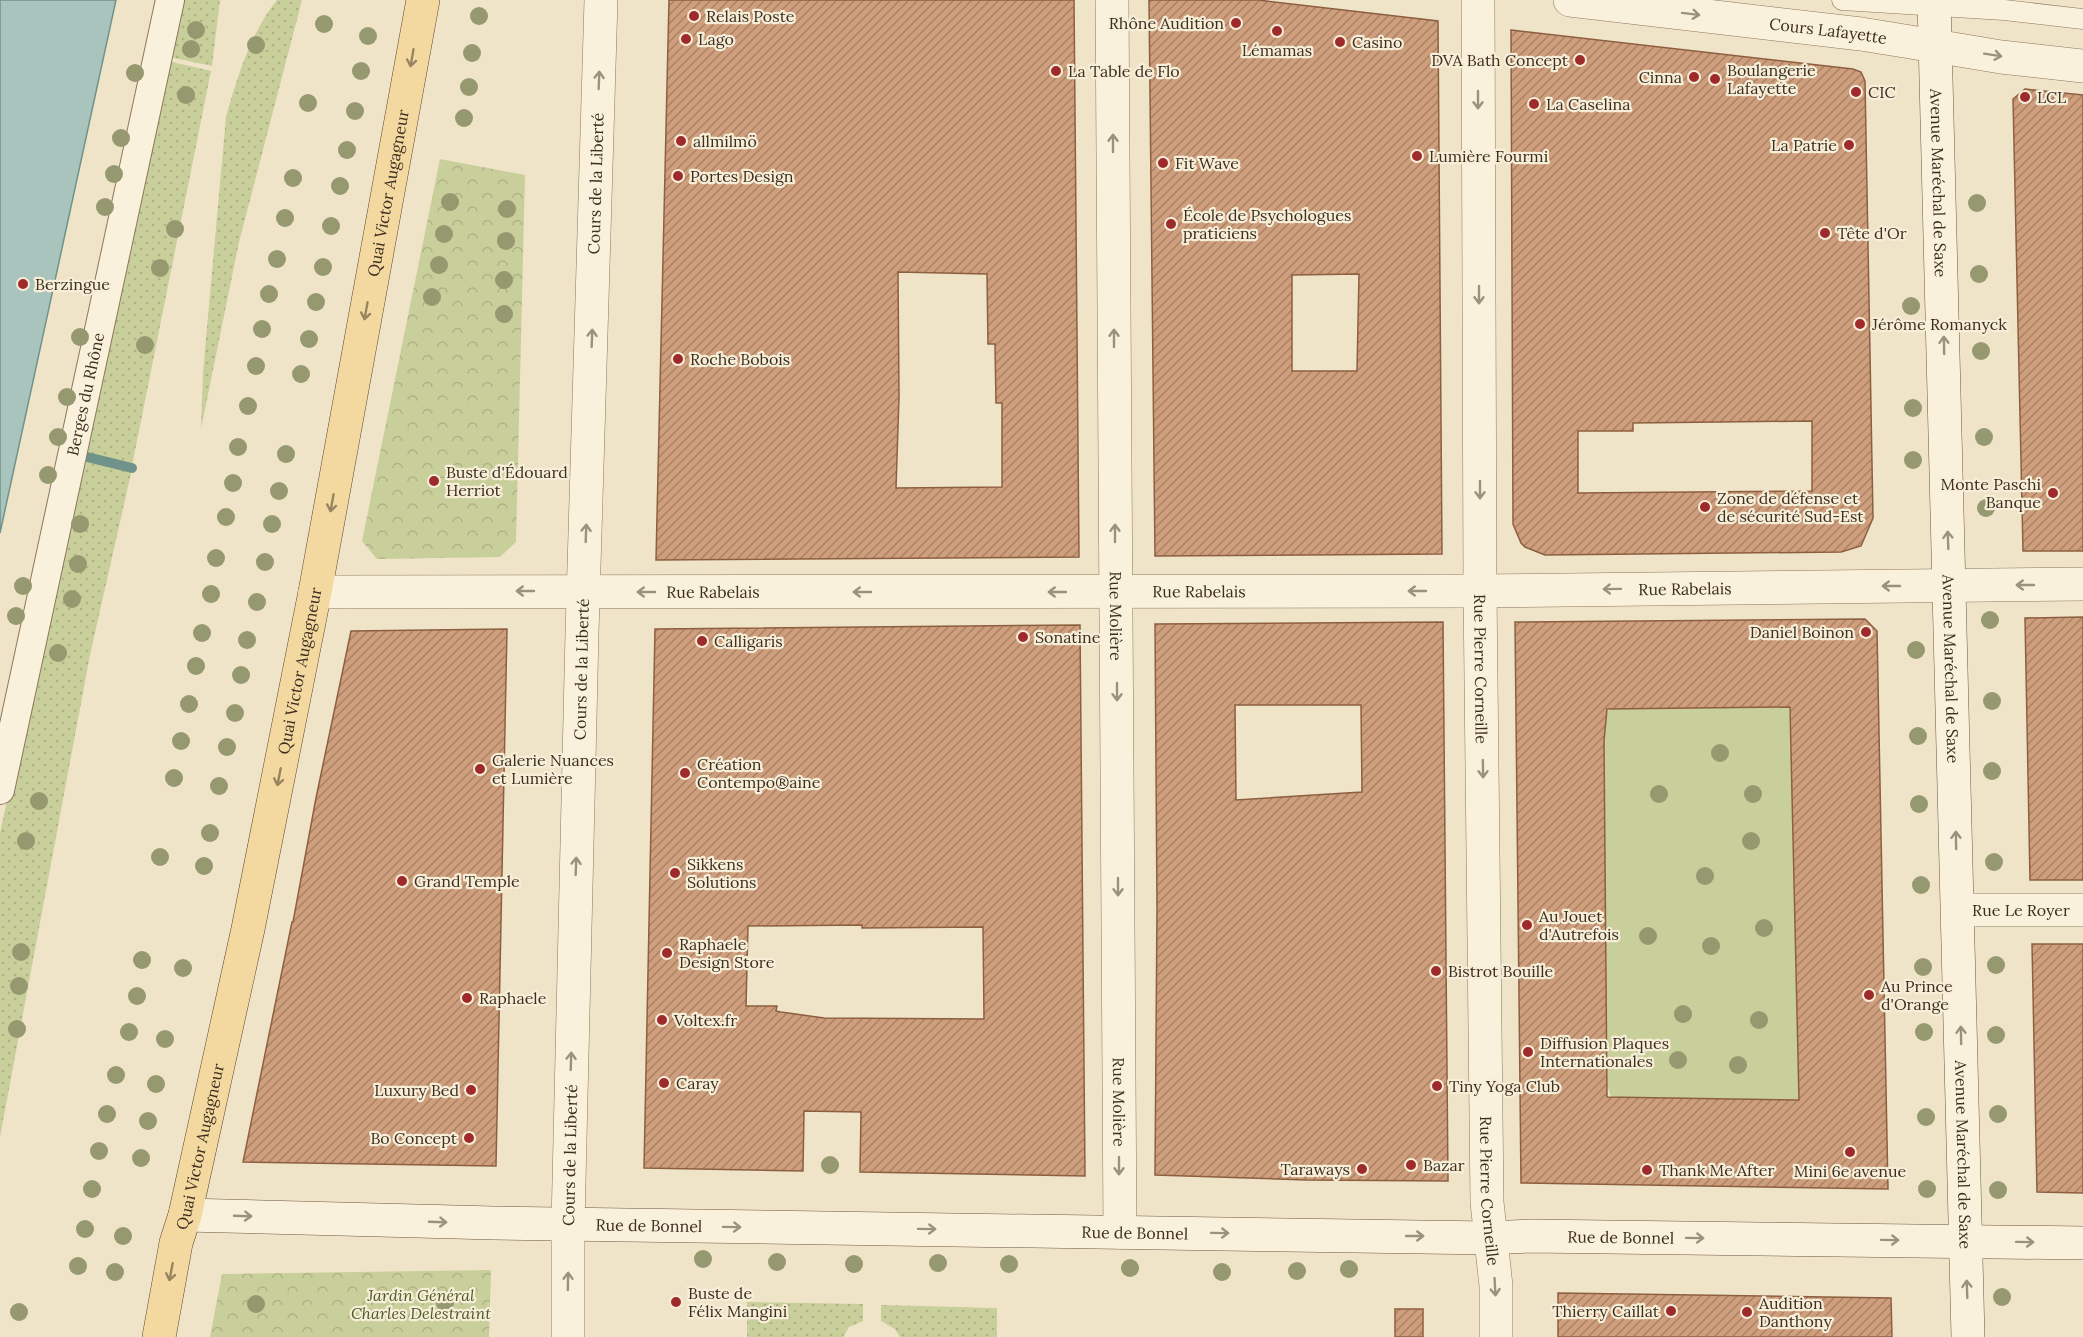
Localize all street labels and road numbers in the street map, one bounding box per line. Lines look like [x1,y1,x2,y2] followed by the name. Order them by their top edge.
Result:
[1768,13,1889,48] street label: Cours Lafayette
[1926,87,1951,278] street label: Avenue Maréchal de Saxe
[363,108,413,278] street label: Quai Victor Augagneur
[583,112,608,254] street label: Cours de la Liberté
[62,330,108,457] street label: Berges du Rhône
[1106,571,1126,661] street label: Rue Molière
[1939,573,1963,764] street label: Avenue Maréchal de Saxe
[1638,578,1732,599] street label: Rue Rabelais
[1152,581,1246,601] street label: Rue Rabelais
[666,582,760,602] street label: Rue Rabelais
[273,586,326,756] street label: Quai Victor Augagneur
[1470,594,1492,744] street label: Rue Pierre Corneille
[569,598,593,740] street label: Cours de la Liberté
[1972,900,2070,920] street label: Rue Le Royer
[1109,1057,1129,1147] street label: Rue Molière
[1951,1059,1976,1250] street label: Avenue Maréchal de Saxe
[171,1062,228,1232] street label: Quai Victor Augagneur
[558,1084,581,1226] street label: Cours de la Liberté
[1476,1116,1504,1267] street label: Rue Pierre Corneille
[595,1215,702,1236] street label: Rue de Bonnel
[1081,1222,1188,1243] street label: Rue de Bonnel
[1567,1226,1674,1248] street label: Rue de Bonnel

